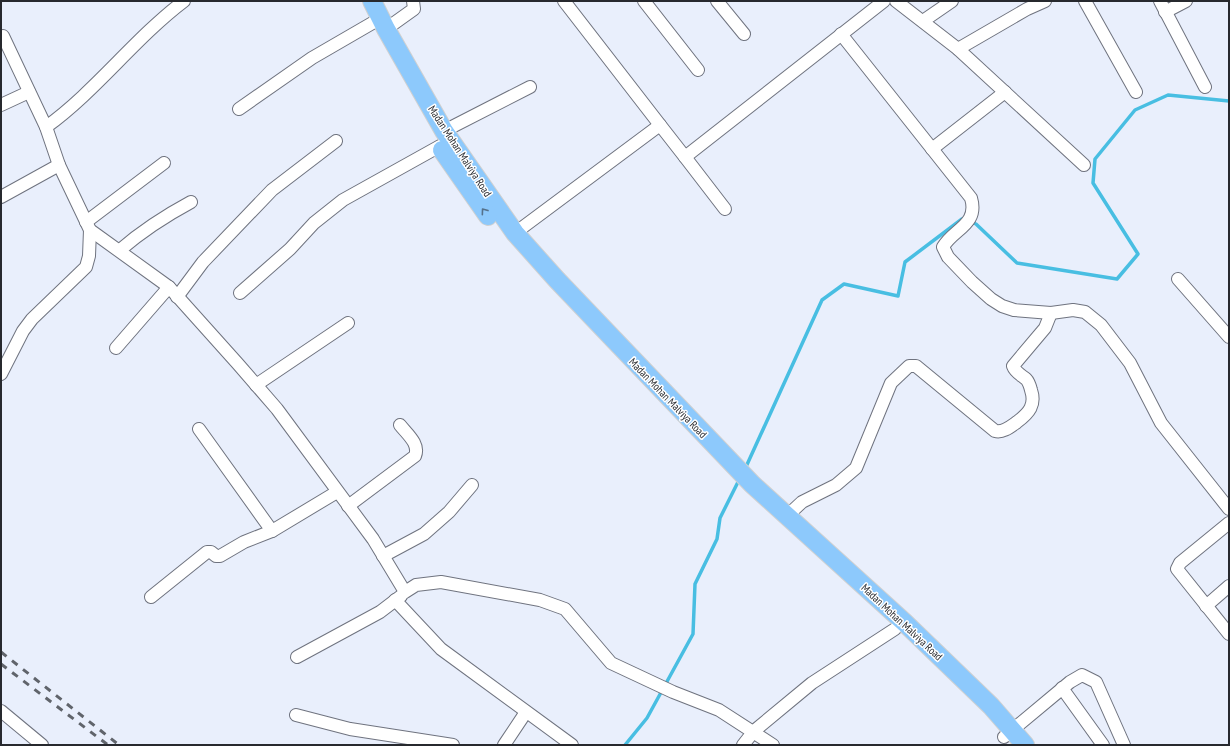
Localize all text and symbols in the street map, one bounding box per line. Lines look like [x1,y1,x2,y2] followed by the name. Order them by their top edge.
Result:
[425,103,495,200] street label: Madan Mohan Malviya Road
[481,208,488,215] one-way arrow
[626,355,710,441] street label: Madan Mohan Malviya Road
[858,581,946,663] street label: Madan Mohan Malviya Road

